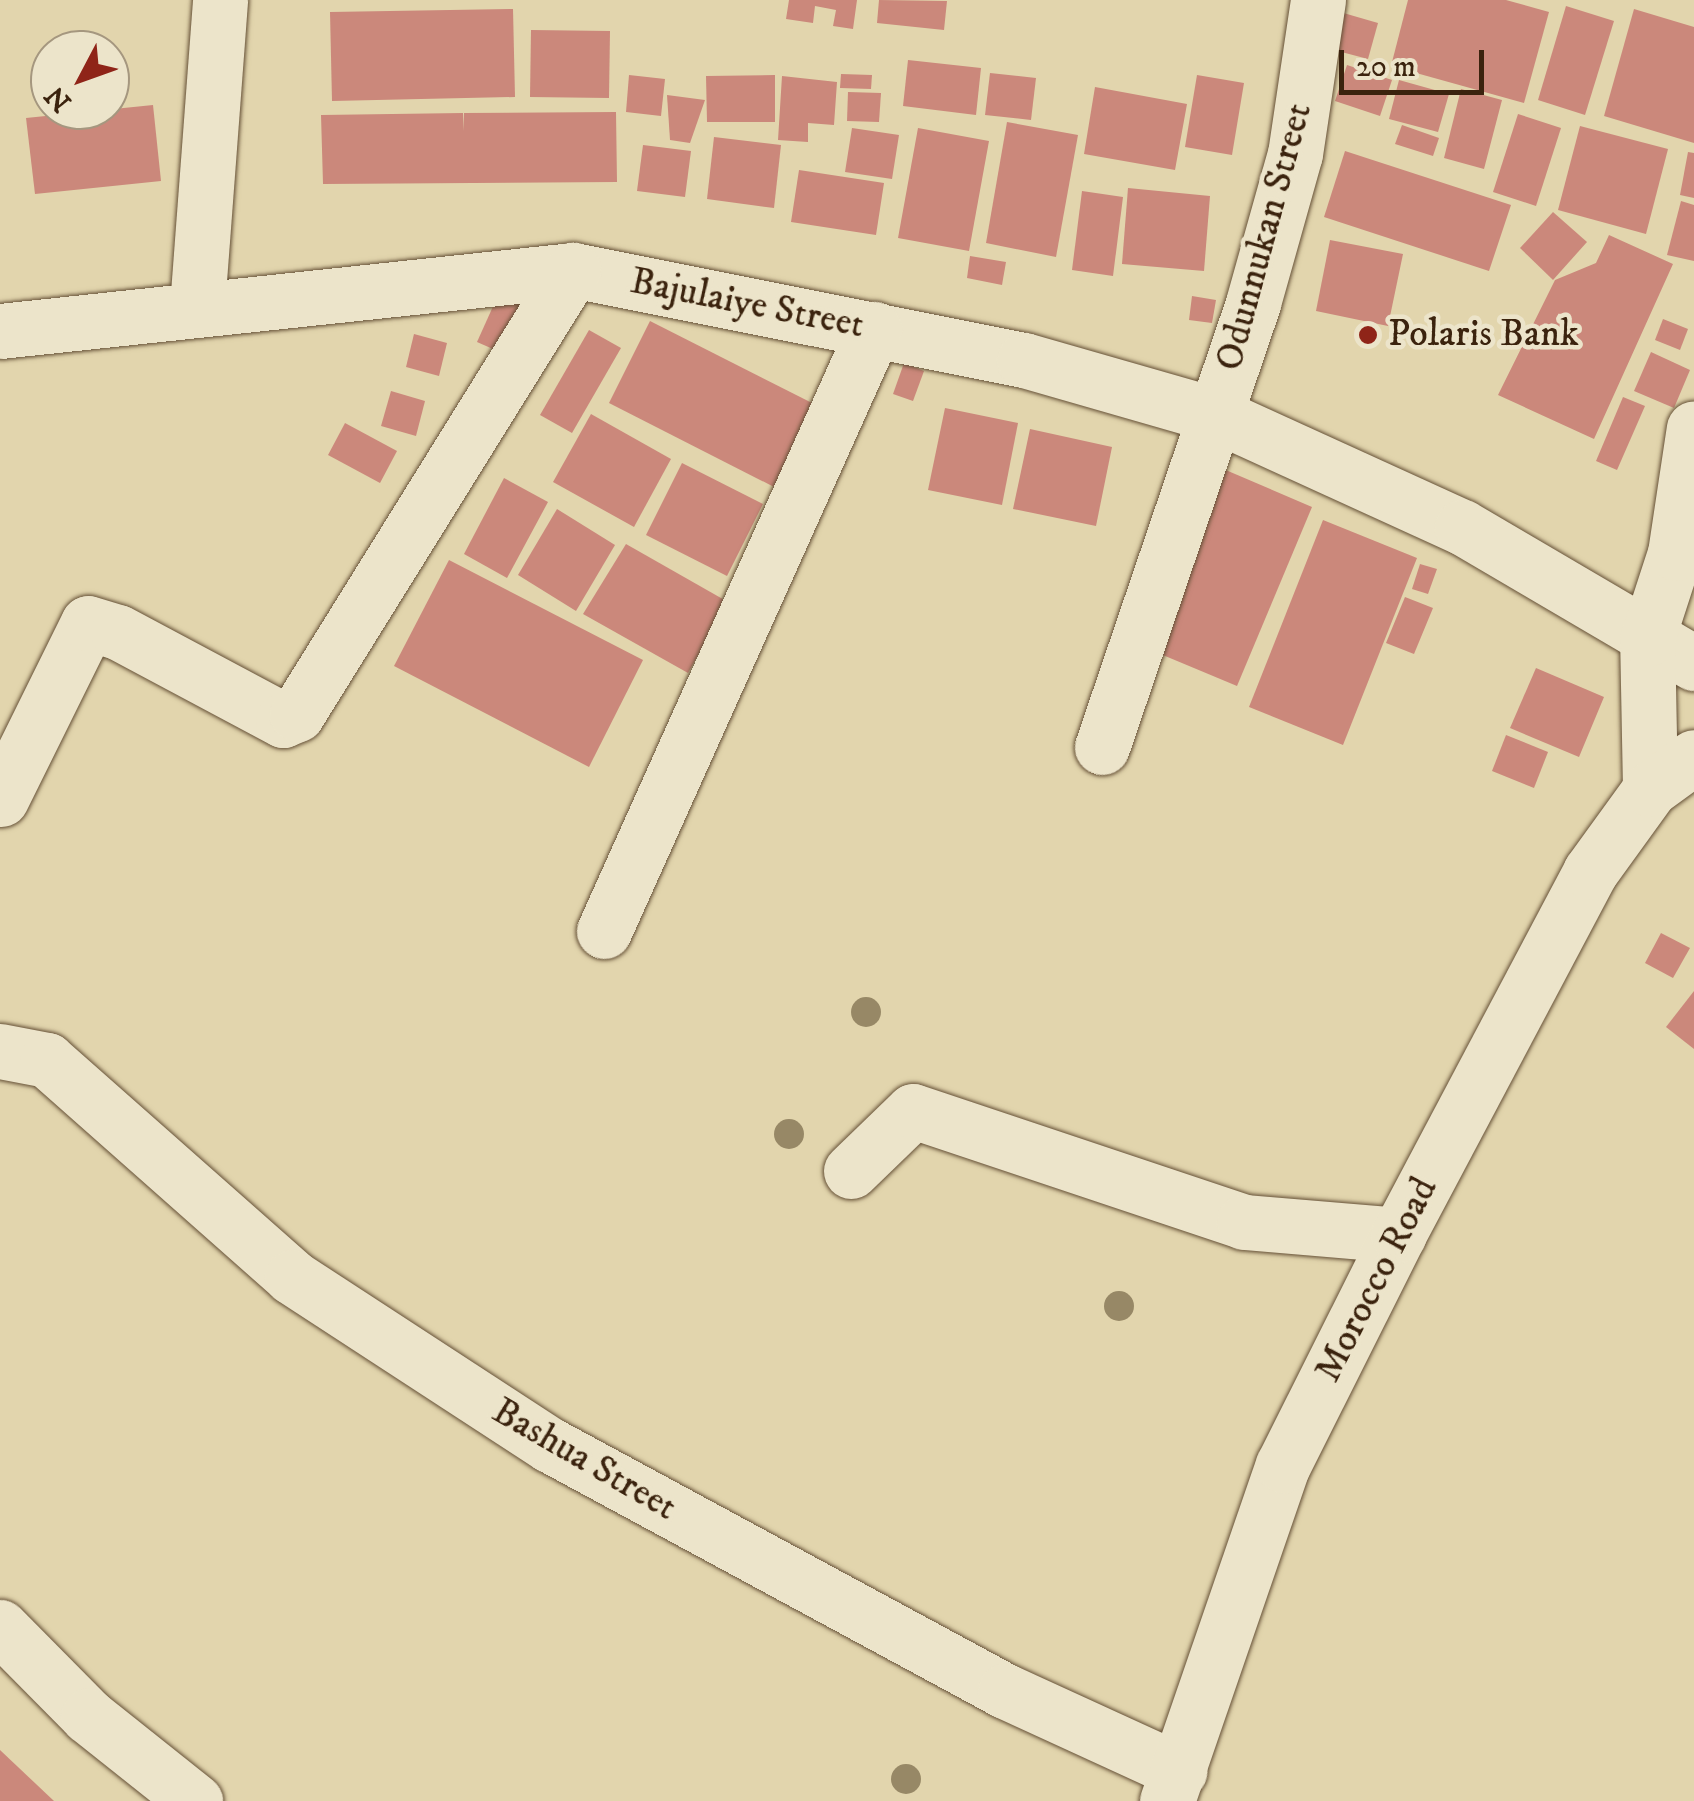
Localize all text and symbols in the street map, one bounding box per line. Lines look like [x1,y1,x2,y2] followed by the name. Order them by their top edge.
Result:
[30,30,130,130] north arrow
[1344,30,1489,92] scale bar
[1356,49,1416,86] text: 20 m
[38,79,79,119] text: N
[1207,98,1323,376] street label: Odunnukan Street
[626,259,868,349] street label: Bajulaiye Street
[1388,312,1579,358] place label: Polaris Bank
[1357,324,1379,346] marker: Polaris Bank
[1306,1170,1448,1390] street label: Morocco Road
[484,1389,684,1531] street label: Bashua Street

